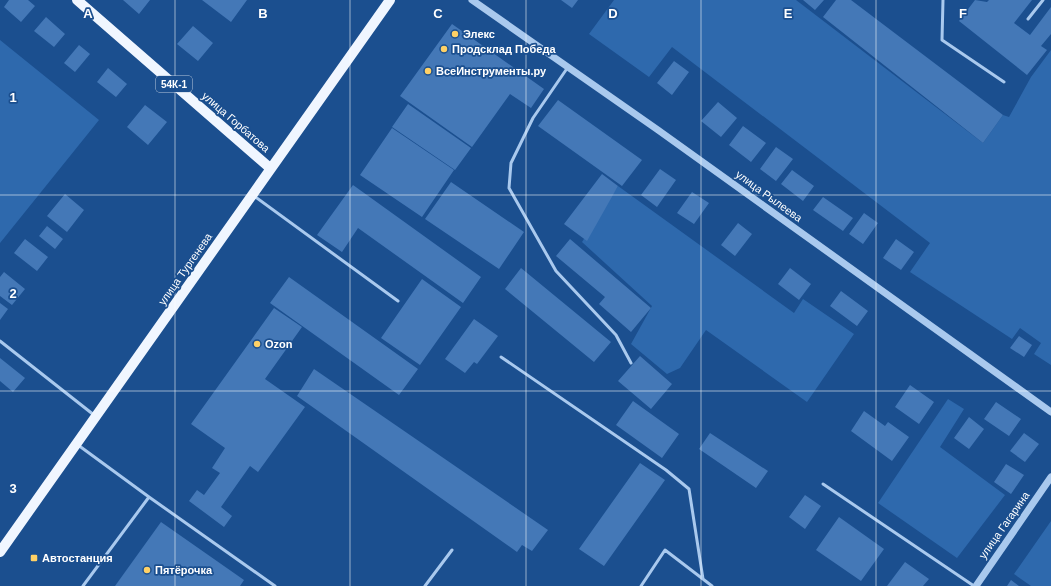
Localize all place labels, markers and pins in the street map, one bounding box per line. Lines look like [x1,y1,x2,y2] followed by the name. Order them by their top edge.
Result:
[463,28,495,40] place label: Элекс
[450,29,460,39] marker: Элекс
[452,43,556,55] place label: Продсклад Победа
[439,44,449,54] marker: Продсклад Победа
[436,65,547,77] place label: ВсеИнструменты.ру
[423,66,433,76] marker: ВсеИнструменты.ру
[265,338,293,350] place label: Ozon
[252,339,262,349] marker: Ozon
[42,552,113,564] place label: Автостанция
[29,553,39,563] marker: Автостанция
[155,564,213,576] place label: Пятёрочка
[142,565,152,575] marker: Пятёрочка

